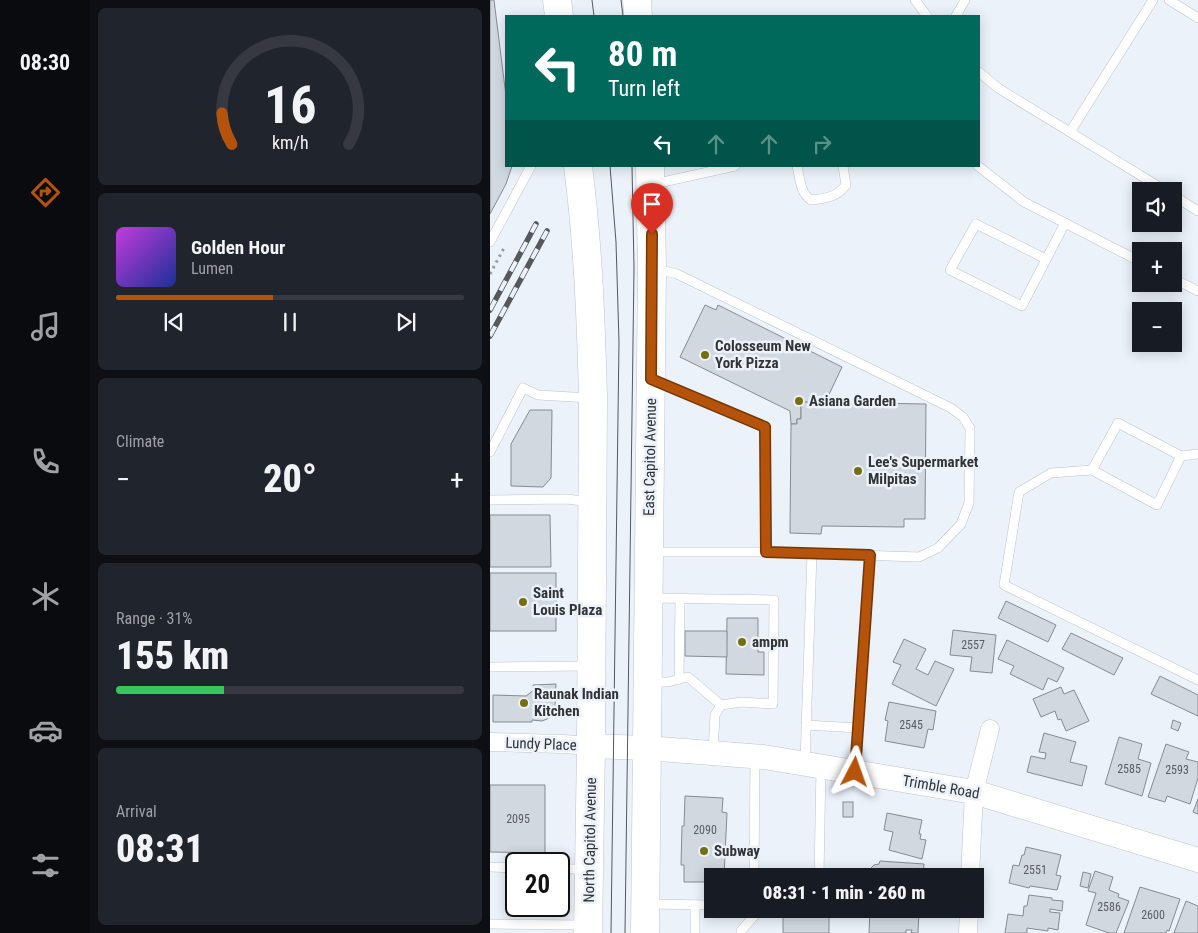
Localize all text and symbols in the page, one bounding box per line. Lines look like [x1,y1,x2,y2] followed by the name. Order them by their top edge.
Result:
[608,34,677,75] text: 80 m
[525,35,590,100] icon: left
[20,50,70,75] text: 08:30
[264,75,316,136] text: 16
[608,76,680,101] text: Turn left
[649,130,677,158] icon: left
[702,130,730,158] icon: ahead
[755,130,783,158] icon: ahead
[808,130,836,158] icon: right
[272,132,308,153] text: km/h
[28,175,63,210] icon: directions
[1132,182,1182,352] map controls
[1132,182,1182,232] button: sound
[631,183,673,234] pin
[638,190,666,218] icon: arrive
[191,236,285,259] text: Golden Hour
[1132,242,1182,292] button: +
[191,259,233,278] text: Lumen
[1132,302,1182,352] button: −
[160,308,188,336] icon: previous
[276,308,304,336] icon: pause
[392,308,420,336] icon: next
[28,309,63,344] icon: music
[715,337,811,372] place label: Colosseum New York Pizza
[699,349,711,361] marker: Colosseum New York Pizza
[809,392,896,410] place label: Asiana Garden
[793,395,805,407] marker: Asiana Garden
[640,398,660,516] street label: East Capitol Avenue
[116,432,164,451] text: Climate
[28,444,63,479] icon: phone
[868,453,979,488] place label: Lee's Supermarket Milpitas
[263,457,317,501] text: 20°
[116,463,130,496] text: −
[450,463,464,496] text: +
[852,465,864,477] marker: Lee's Supermarket Milpitas
[28,579,63,614] icon: climate
[533,584,602,619] place label: Saint Louis Plaza
[517,596,529,608] marker: Saint Louis Plaza
[116,609,192,628] text: Range · 31%
[752,633,789,651] place label: ampm
[116,634,229,678] text: 155 km
[736,636,748,648] marker: ampm
[961,638,985,652] house number: 2557
[534,685,619,720] place label: Raunak Indian Kitchen
[518,697,530,709] marker: Raunak Indian Kitchen
[28,713,63,748] icon: car
[899,718,923,732] house number: 2545
[505,734,577,754] street label: Lundy Place
[828,745,880,797] position arrow
[1117,762,1141,776] house number: 2585
[1165,763,1189,777] house number: 2593
[901,771,981,803] street label: Trimble Road
[580,777,600,903] street label: North Capitol Avenue
[116,802,157,821] text: Arrival
[506,812,530,826] house number: 2095
[693,823,717,837] house number: 2090
[116,827,204,871] text: 08:31
[714,842,760,860] place label: Subway
[698,845,710,857] marker: Subway
[28,848,63,883] icon: filters
[505,852,570,917] speed limit sign: 20
[1023,863,1047,877] house number: 2551
[763,881,925,904] text: 08:31 · 1 min · 260 m
[1097,900,1121,914] house number: 2586
[1141,908,1165,922] house number: 2600

